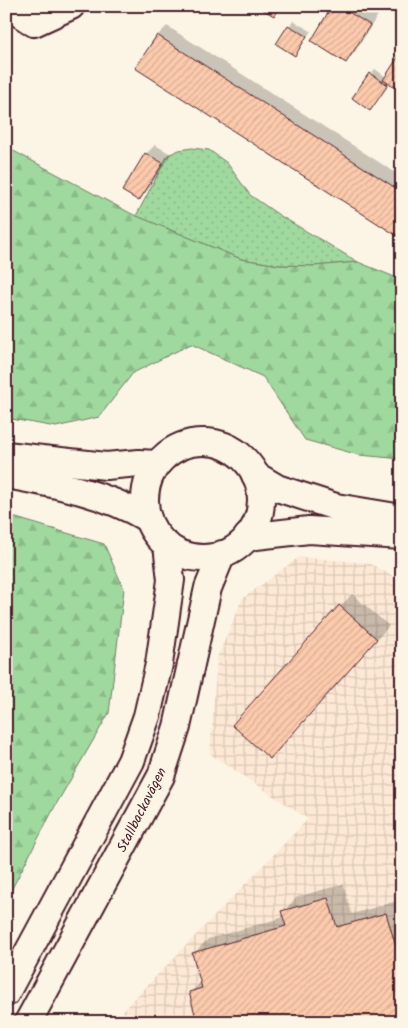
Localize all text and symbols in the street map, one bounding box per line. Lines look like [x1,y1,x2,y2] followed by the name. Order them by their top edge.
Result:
[111,764,173,856] street label: Stallbackavägen

